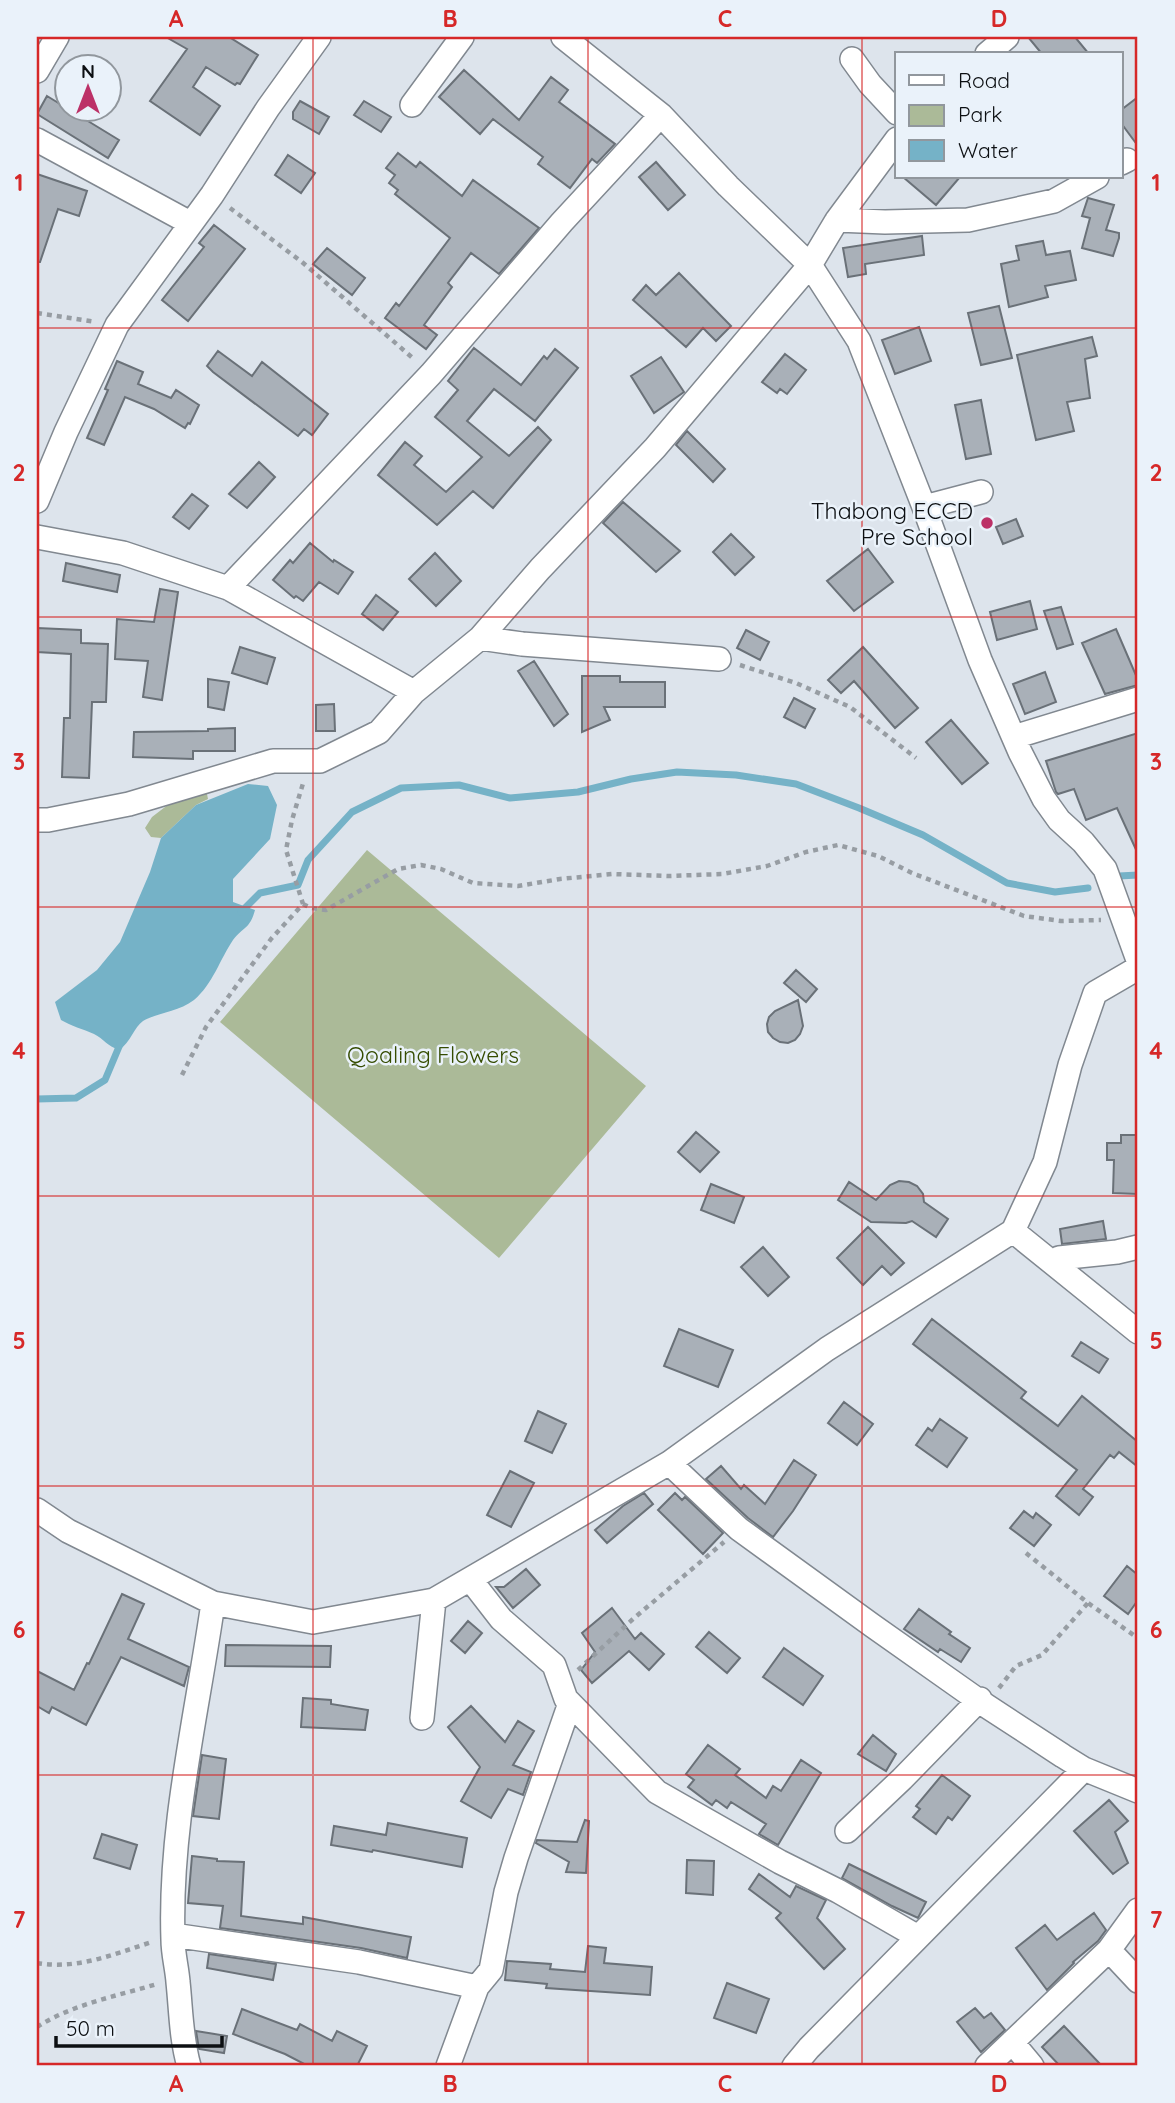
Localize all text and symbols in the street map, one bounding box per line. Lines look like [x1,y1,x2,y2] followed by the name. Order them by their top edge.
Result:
[169,4,184,33] text: A
[442,4,458,33] text: B
[718,4,732,33] text: C
[991,4,1007,33] text: D
[52,52,122,122] north arrow
[895,52,1122,178] legend
[81,59,95,83] text: N
[958,67,1010,93] text: Road
[958,101,1002,127] text: Park
[958,137,1018,163] text: Water
[15,168,23,197] text: 1
[1152,168,1160,197] text: 1
[12,458,26,487] text: 2
[1149,458,1163,487] text: 2
[811,496,973,551] place label: Thabong ECCD Pre School
[979,515,995,531] marker: Thabong ECCD Pre School
[13,747,25,776] text: 3
[1150,747,1162,776] text: 3
[12,1036,26,1065] text: 4
[1149,1036,1163,1065] text: 4
[347,1040,519,1069] park label: Qoaling Flowers
[12,1326,26,1355] text: 5
[1149,1326,1163,1355] text: 5
[13,1615,25,1644] text: 6
[1150,1615,1162,1644] text: 6
[13,1905,26,1934] text: 7
[1150,1905,1163,1934] text: 7
[56,2005,222,2049] scale bar
[66,2015,115,2041] text: 50 m
[169,2069,184,2098] text: A
[442,2069,458,2098] text: B
[718,2069,732,2098] text: C
[991,2069,1007,2098] text: D

